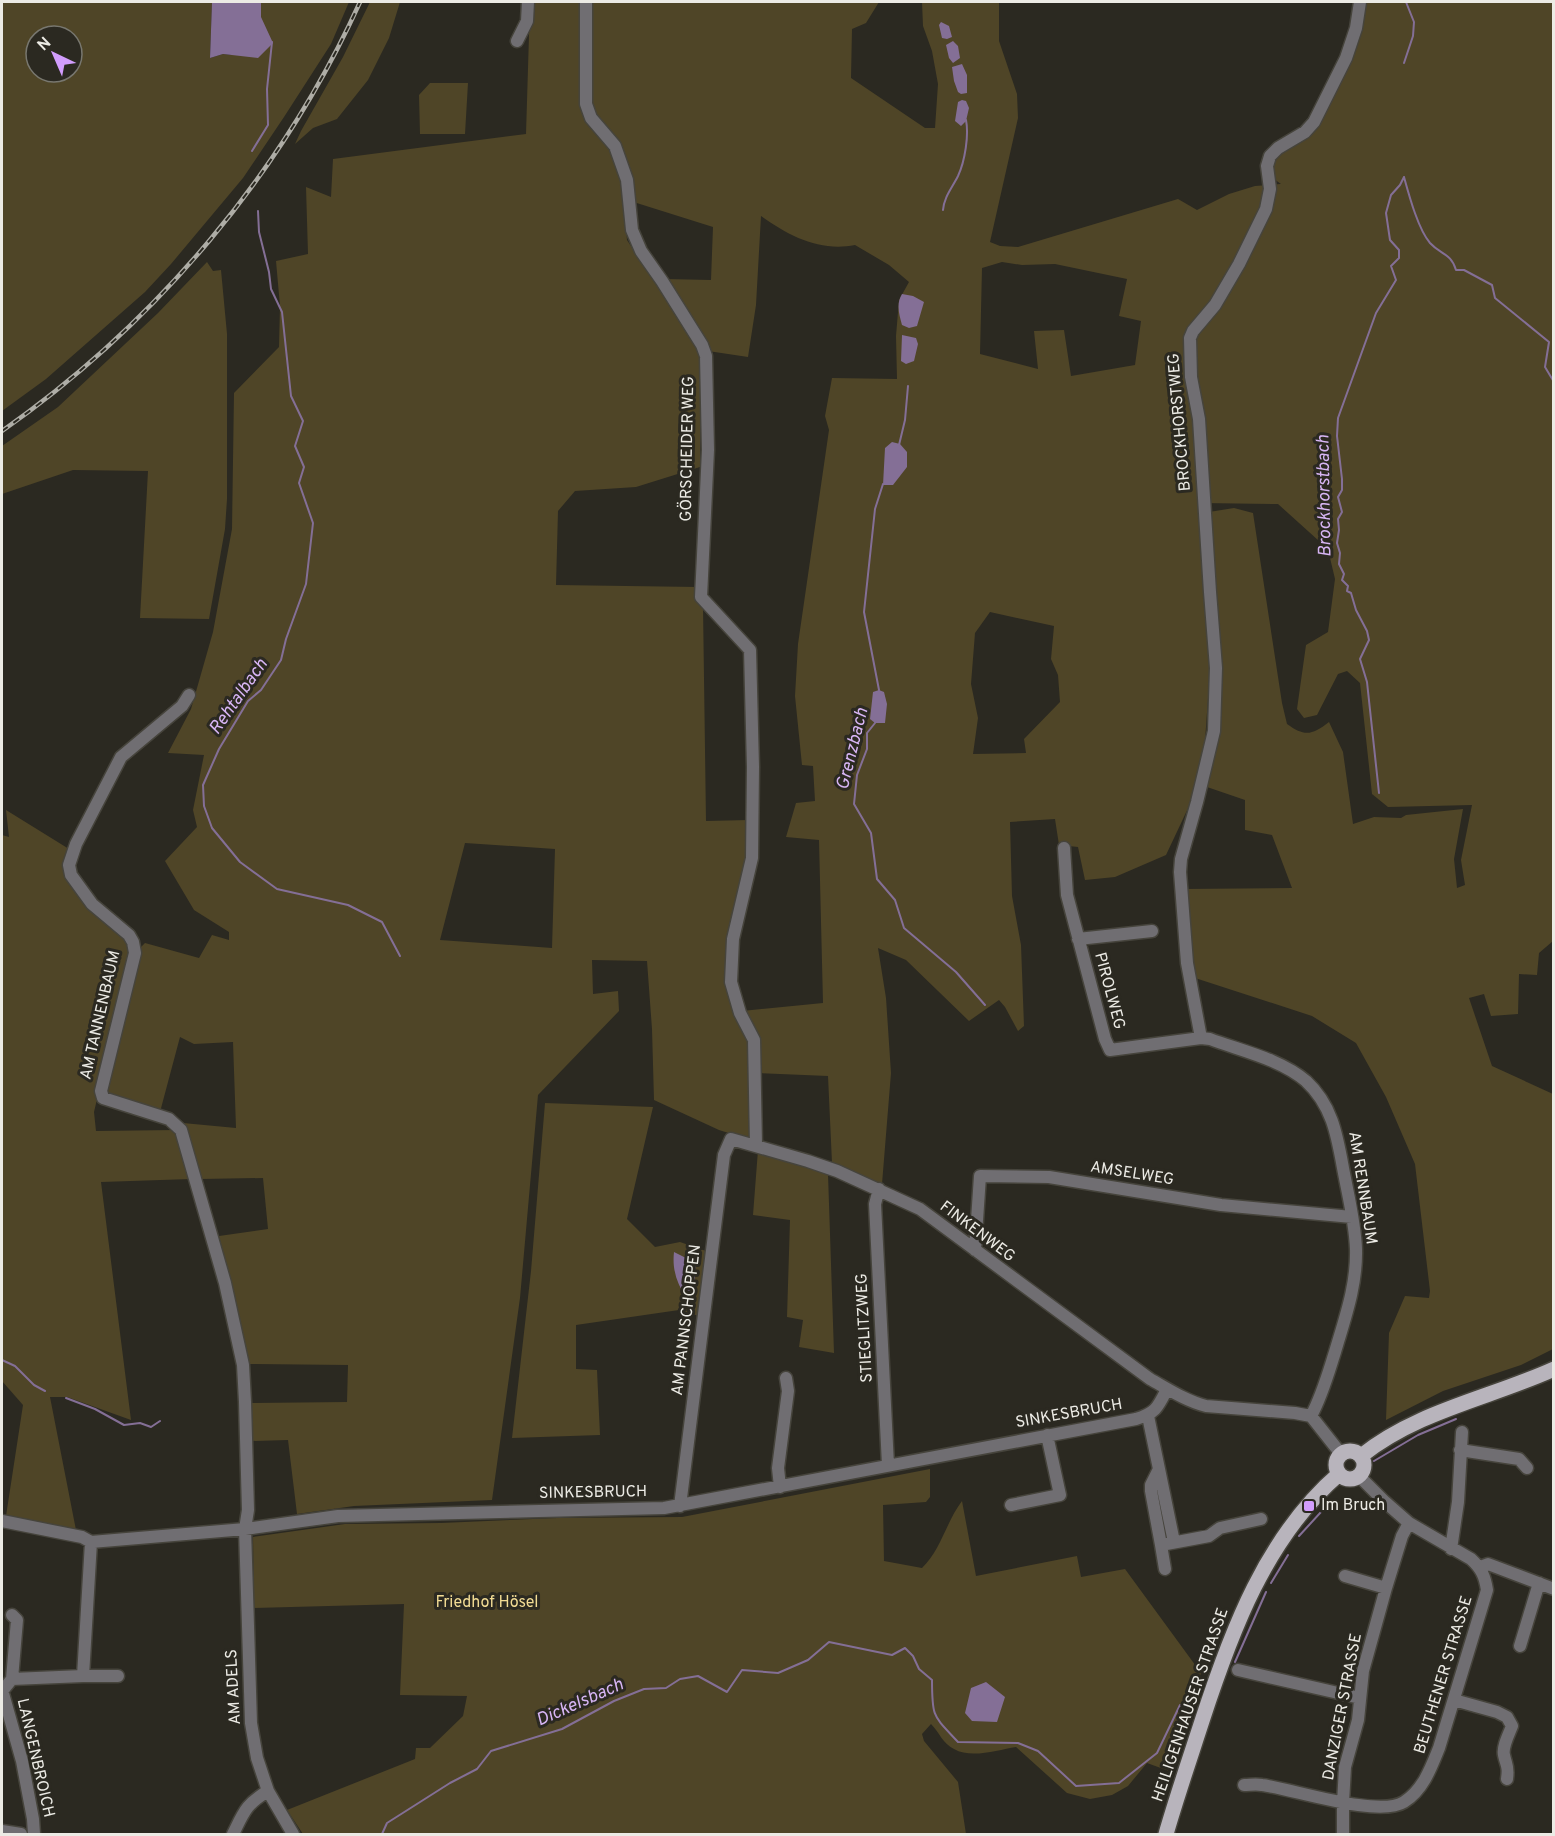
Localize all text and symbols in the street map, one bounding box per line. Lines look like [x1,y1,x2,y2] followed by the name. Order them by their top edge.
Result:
[24,24,84,84] north arrow
[34,33,56,56] text: N
[1164,352,1196,492] street label: BROCKHORSTWEG
[675,376,699,522] street label: GÖRSCHEIDER WEG
[1312,434,1338,557] water label: Brockhorstbach
[204,654,274,739] water label: Rehtalbach
[832,705,874,792] water label: Grenzbach
[76,948,126,1082] street label: AM TANNENBAUM
[1089,950,1129,1032] street label: PIROLWEG
[1343,1130,1381,1246] street label: AM RENNBAUM
[1089,1158,1175,1190] street label: AMSELWEG
[935,1197,1019,1267] street label: FINKENWEG
[668,1243,706,1397] street label: AM PANNSCHOPPEN
[852,1273,878,1383] street label: STIEGLITZWEG
[1014,1395,1124,1433] street label: SINKESBRUCH
[539,1482,647,1504] street label: SINKESBRUCH
[1321,1496,1385,1516] place label: Im Bruch
[1302,1499,1316,1513] marker: Im Bruch
[435,1593,539,1613] park label: Friedhof Hösel
[1410,1594,1478,1756] street label: BEUTHENER STRASSE
[1148,1605,1234,1805] street label: HEILIGENHAUSER STRASSE
[1319,1632,1367,1782] street label: DANZIGER STRASSE
[222,1649,246,1725] street label: AM ADELS
[533,1673,627,1732] water label: Dickelsbach
[12,1697,58,1819] street label: LANGENBROICH

